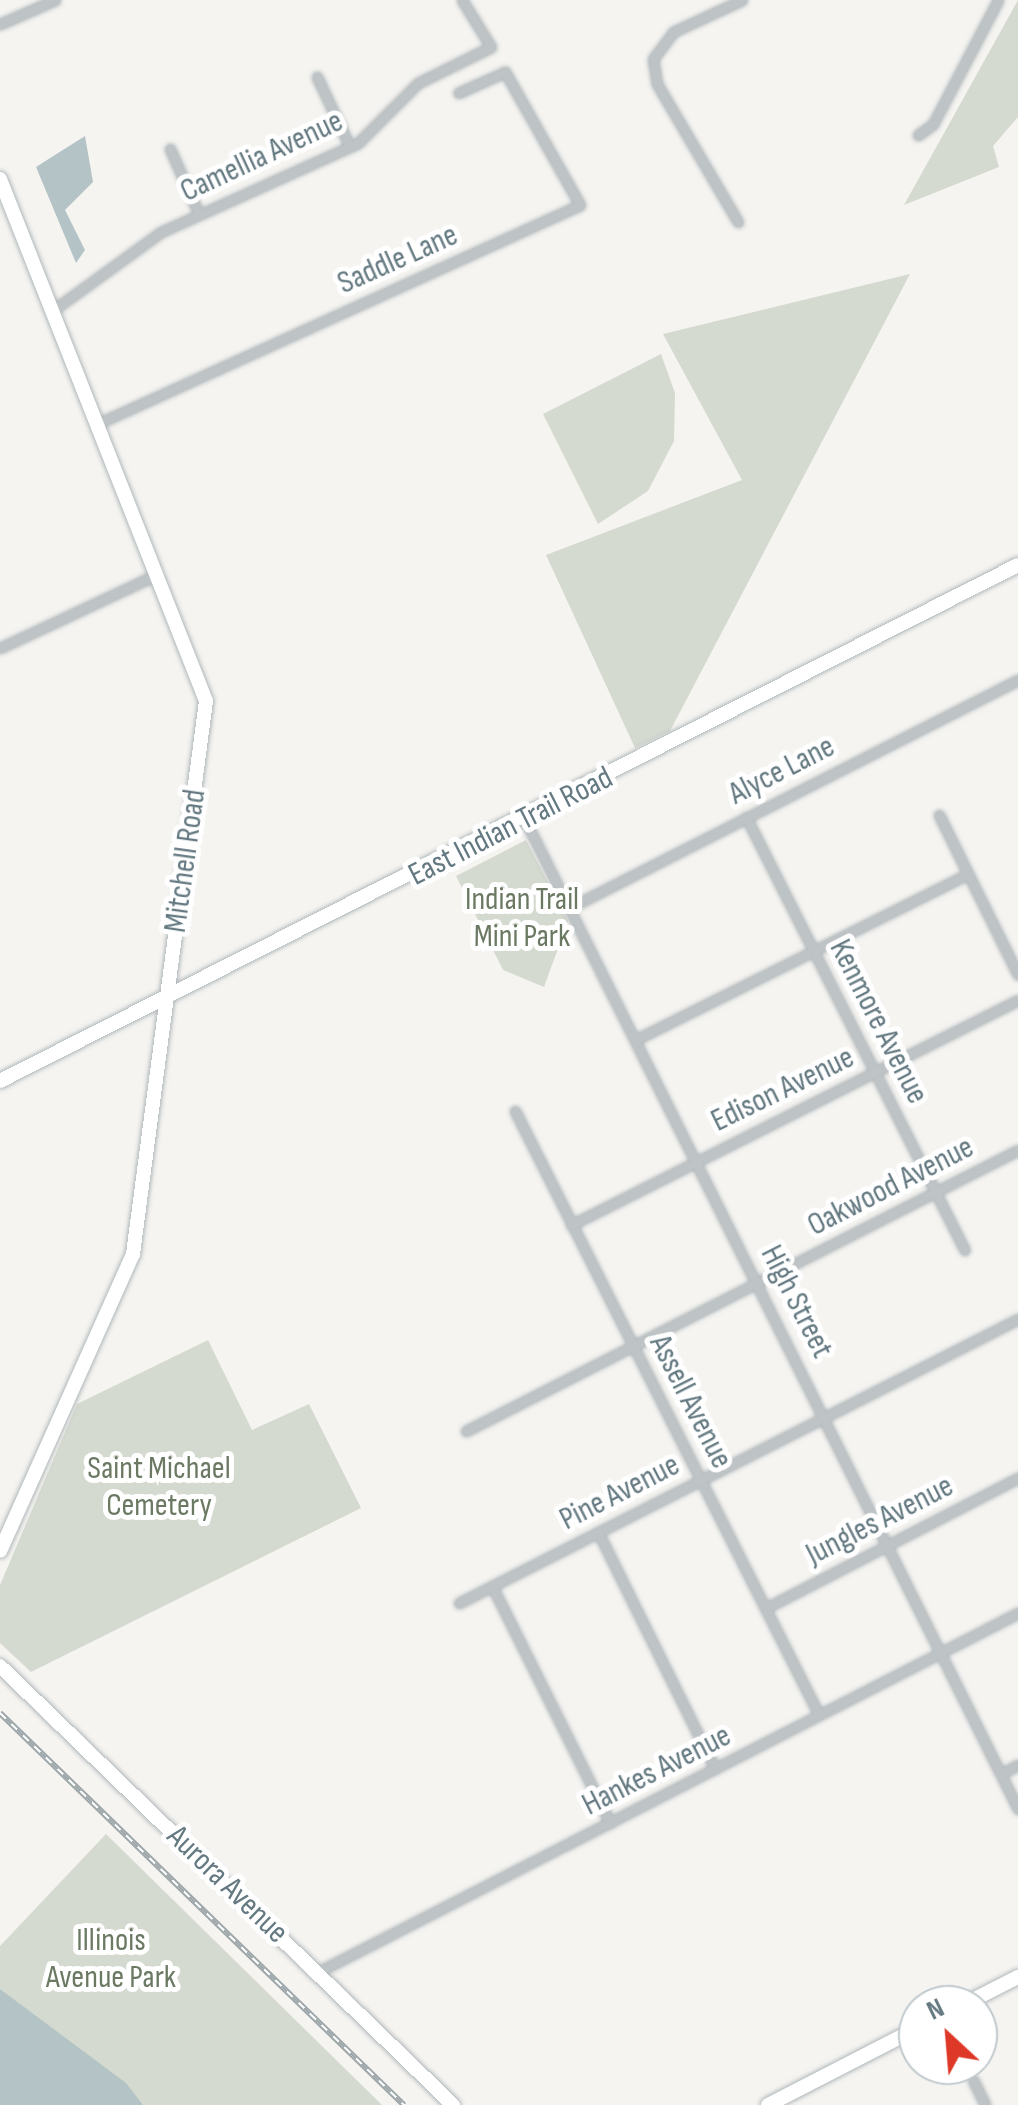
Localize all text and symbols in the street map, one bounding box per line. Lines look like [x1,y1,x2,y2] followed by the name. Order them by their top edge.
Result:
[175,103,349,211] street label: Camellia Avenue
[332,217,464,303] street label: Saddle Lane
[723,728,841,814] street label: Alyce Lane
[403,759,619,895] street label: East Indian Trail Road
[157,787,215,935] street label: Mitchell Road
[465,882,579,957] park label: Indian Trail Mini Park
[820,933,936,1111] street label: Kenmore Avenue
[705,1039,861,1141] street label: Edison Avenue
[802,1129,980,1245] street label: Oakwood Avenue
[751,1239,841,1365] street label: High Street
[640,1329,740,1475] street label: Assell Avenue
[554,1447,686,1539] street label: Pine Avenue
[87,1451,231,1526] park label: Saint Michael Cemetery
[800,1468,960,1574] street label: Jungles Avenue
[576,1717,738,1825] street label: Hankes Avenue
[159,1818,295,1952] street label: Aurora Avenue
[46,1923,176,1998] park label: Illinois Avenue Park
[898,1985,998,2085] north arrow
[922,1991,949,2027] text: N

